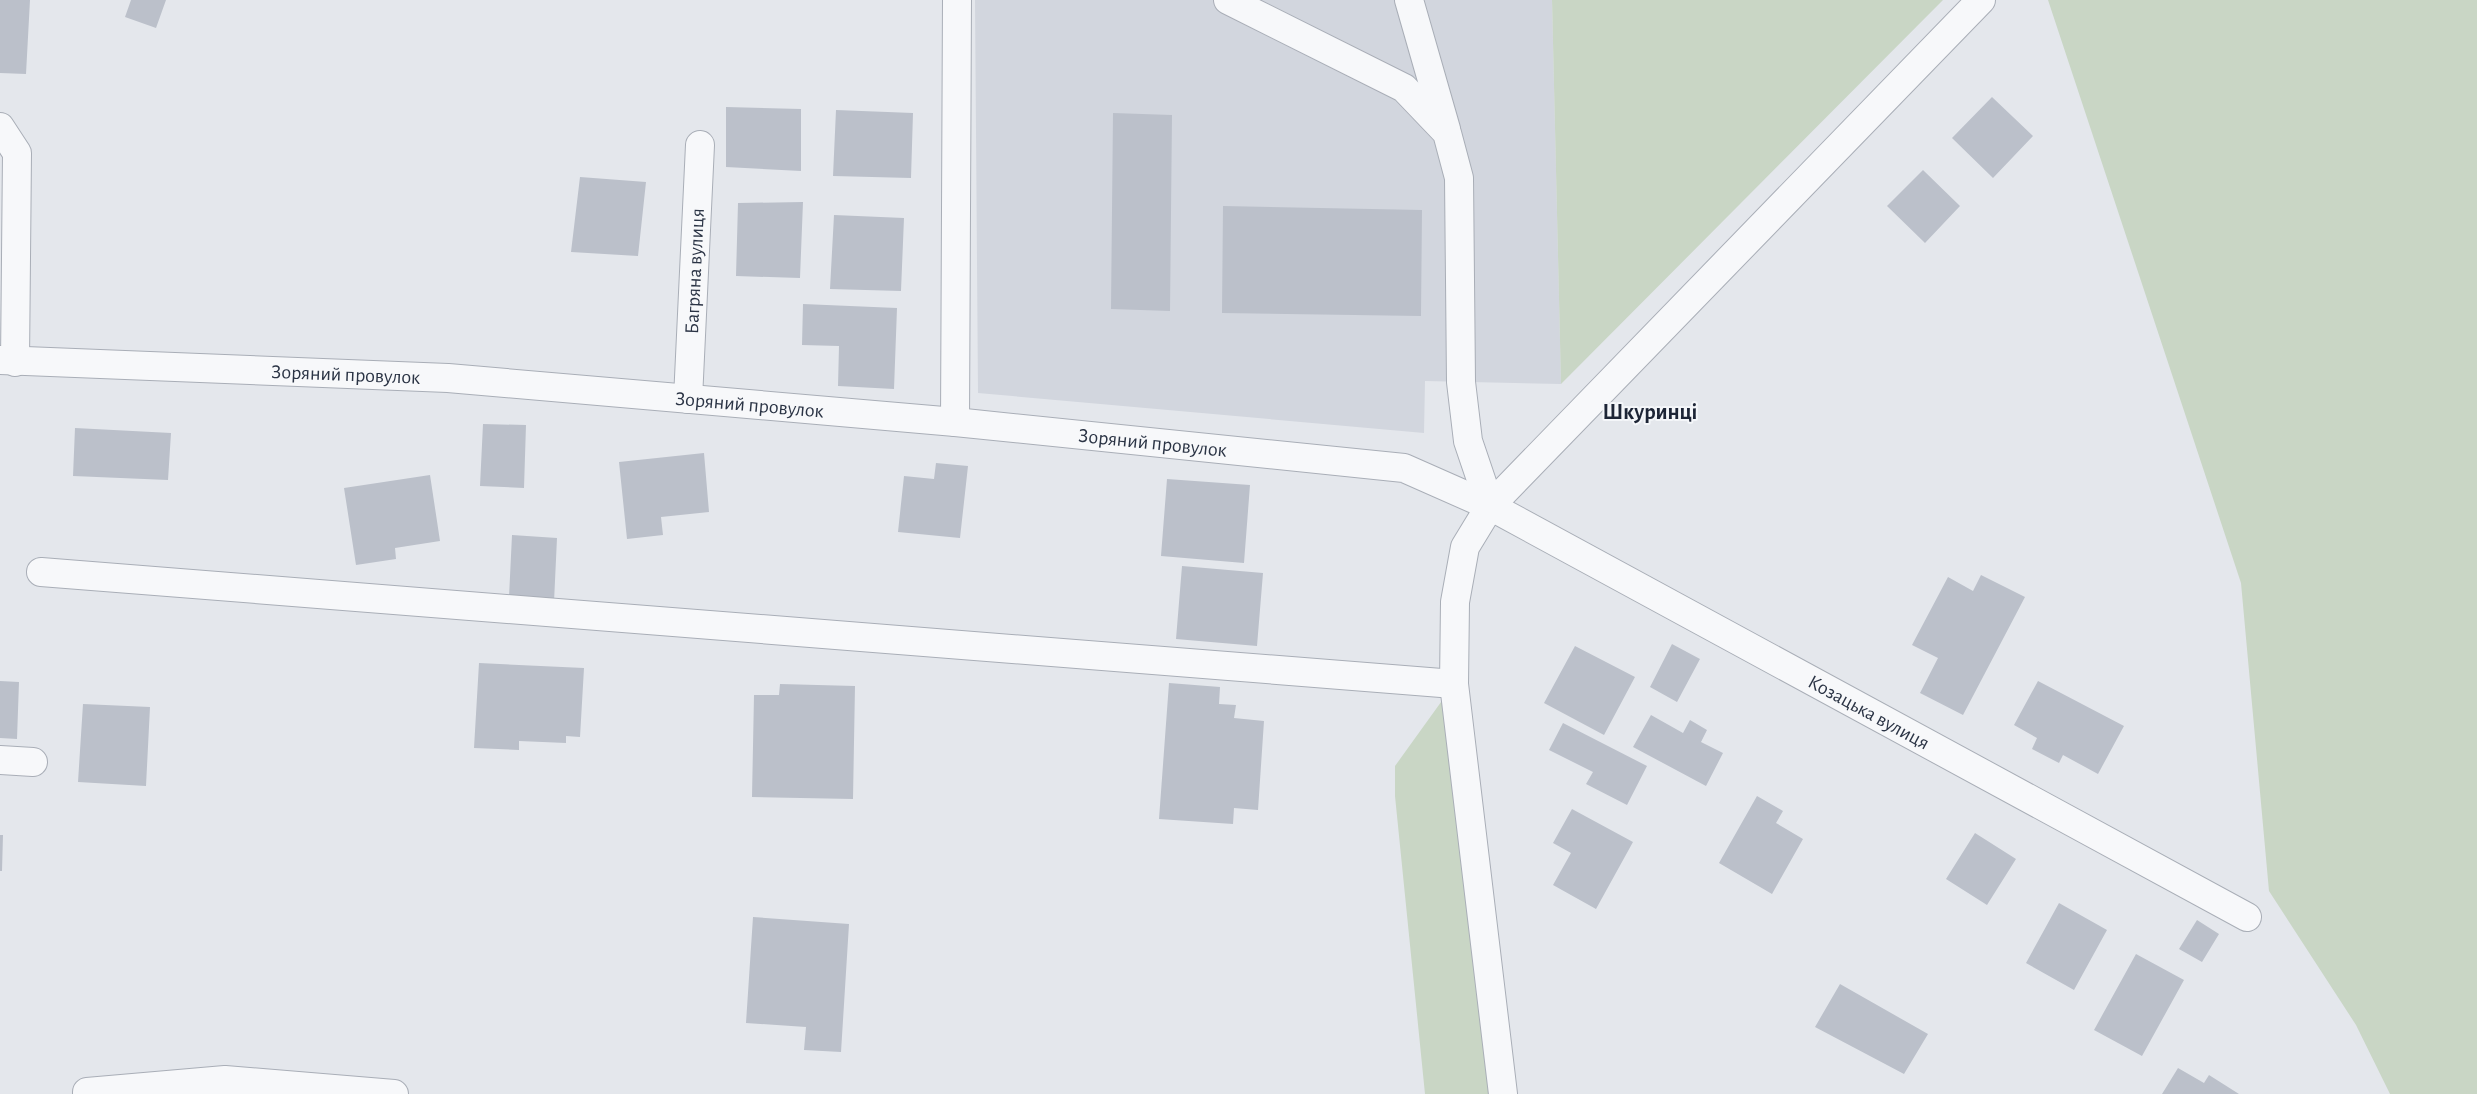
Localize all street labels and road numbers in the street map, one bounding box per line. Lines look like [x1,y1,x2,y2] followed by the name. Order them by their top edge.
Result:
[682,208,708,335] street label: Багряна вулиця
[271,362,421,388] street label: Зоряний провулок
[674,389,825,422] street label: Зоряний провулок
[1077,426,1228,461] street label: Зоряний провулок
[1805,672,1933,754] street label: Козацька вулиця

